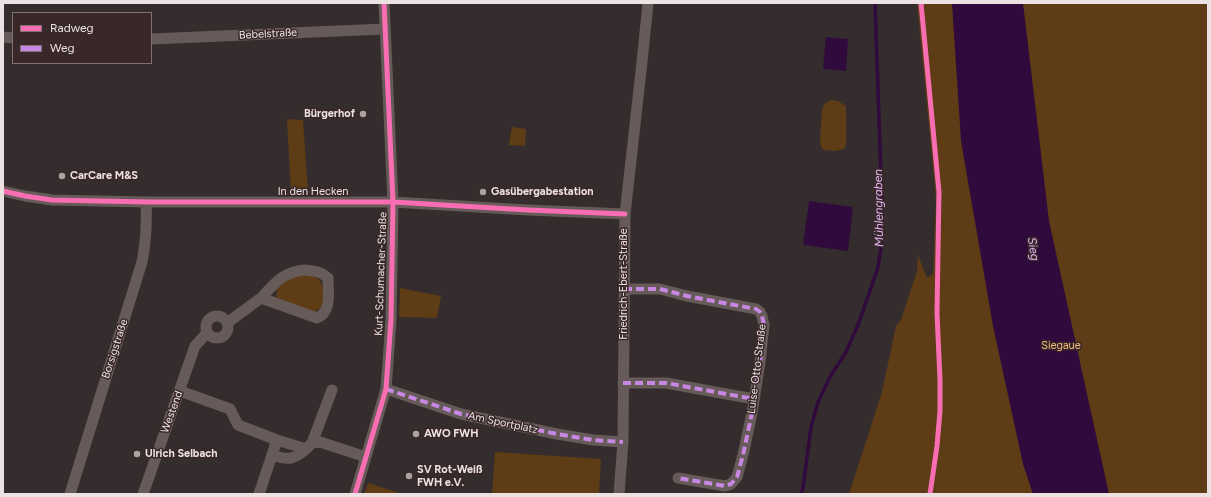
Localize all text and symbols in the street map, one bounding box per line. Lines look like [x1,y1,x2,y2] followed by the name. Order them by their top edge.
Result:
[12,12,152,64] legend
[50,21,94,35] text: Radweg
[238,26,298,42] street label: Bebelstraße
[50,41,75,55] text: Weg
[304,107,355,121] place label: Bürgerhof
[358,109,368,119] marker: Bürgerhof
[70,169,138,183] place label: CarCare M&S
[871,169,887,247] water label: Mühlengraben
[57,171,67,181] marker: CarCare M&S
[278,185,348,199] street label: In den Hecken
[491,185,594,199] place label: Gasübergabestation
[478,187,488,197] marker: Gasübergabestation
[372,212,390,336] street label: Kurt-Schumacher-Straße
[617,228,631,340] street label: Friedrich-Ebert-Straße
[1024,236,1042,262] water label: Sieg
[99,318,131,380] street label: Borsigstraße
[745,323,769,415] street label: Luise-Otto-Straße
[1041,339,1081,353] park label: Siegaue
[158,389,186,435] street label: Westend
[467,409,539,437] street label: Am Sportplatz
[424,427,478,441] place label: AWO FWH
[411,429,421,439] marker: AWO FWH
[145,447,218,461] place label: Ulrich Selbach
[132,449,142,459] marker: Ulrich Selbach
[417,463,482,489] place label: SV Rot-Weiß FWH e.V.
[404,471,414,481] marker: SV Rot-Weiß FWH e.V.

